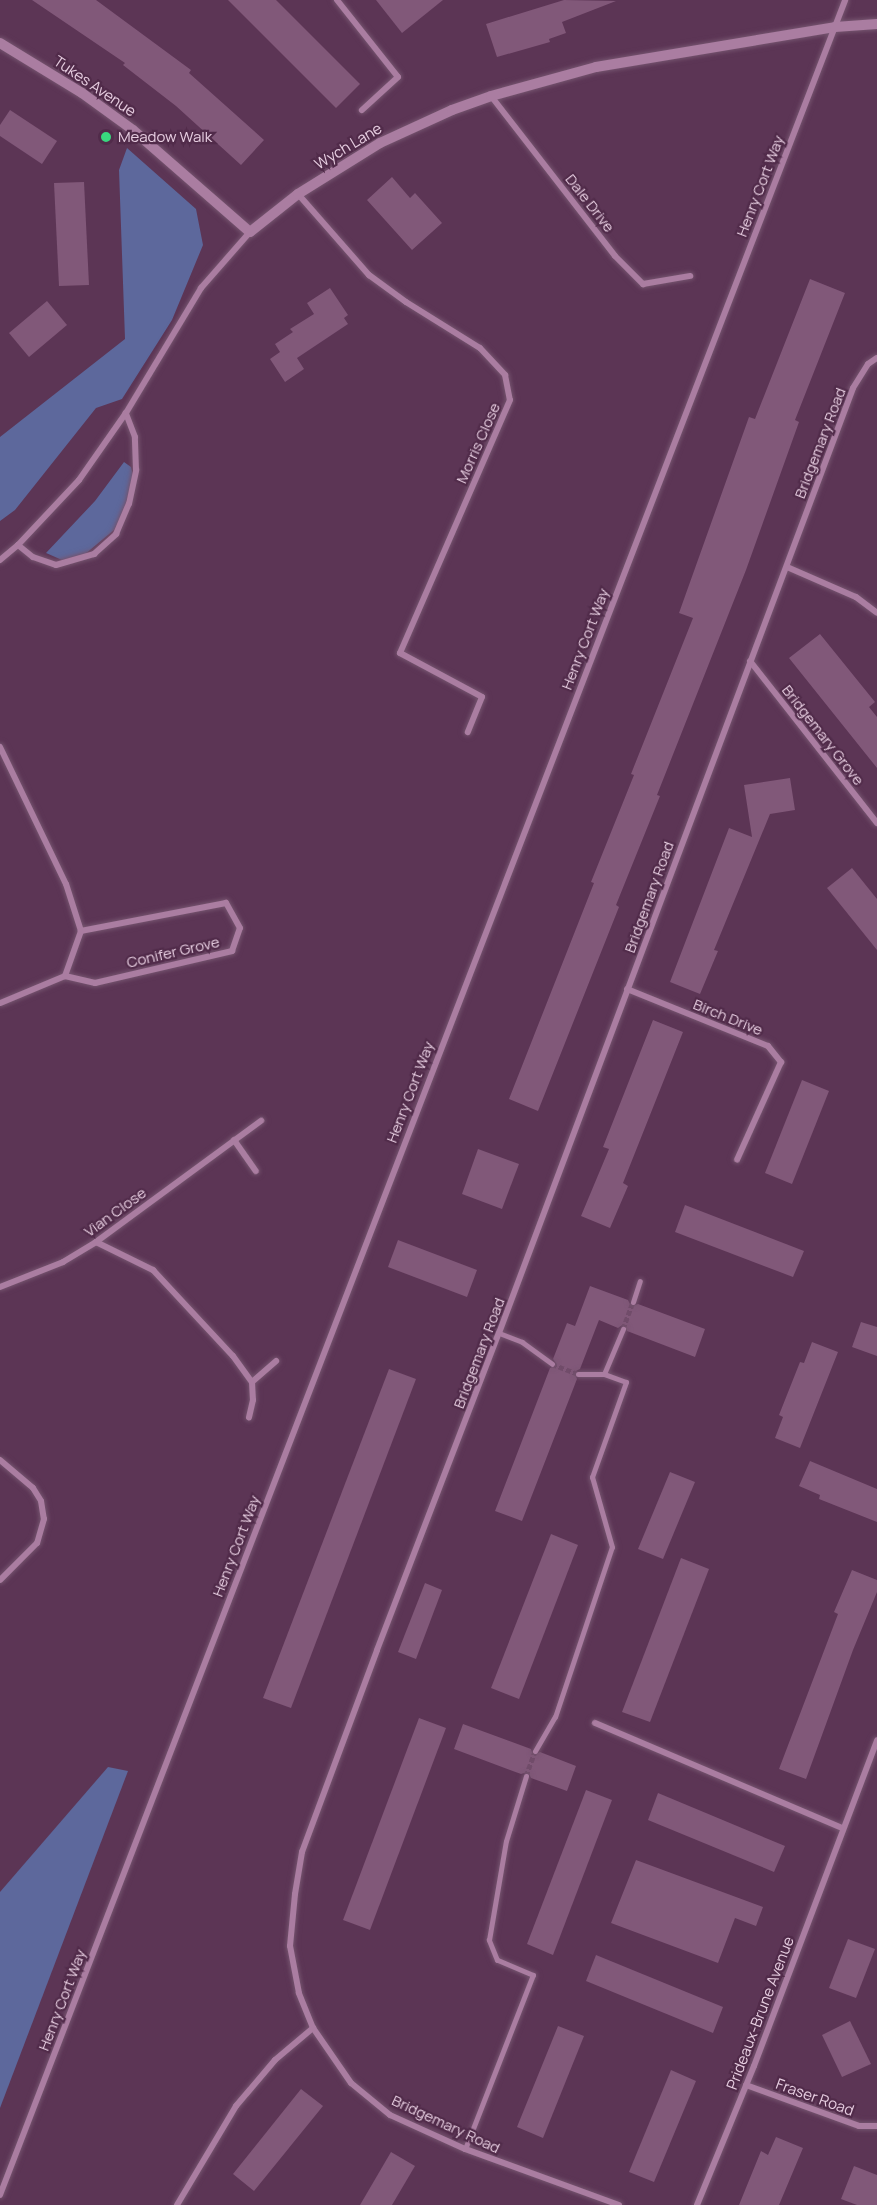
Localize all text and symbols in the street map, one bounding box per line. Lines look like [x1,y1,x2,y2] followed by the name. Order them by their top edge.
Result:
[50,52,140,120] street label: Tukes Avenue
[311,119,385,173] street label: Wych Lane
[118,128,212,146] place label: Meadow Walk
[99,130,113,144] marker: Meadow Walk
[732,133,788,239] street label: Henry Cort Way
[562,170,618,236] street label: Dale Drive
[791,385,849,501] street label: Bridgemary Road
[452,400,504,486] street label: Morris Close
[557,586,613,692] street label: Henry Cort Way
[778,681,868,789] street label: Bridgemary Grove
[620,839,678,955] street label: Bridgemary Road
[125,933,221,971] street label: Conifer Grove
[691,995,765,1039] street label: Birch Drive
[382,1039,438,1145] street label: Henry Cort Way
[81,1184,149,1240] street label: Vian Close
[450,1295,508,1411] street label: Bridgemary Road
[208,1493,264,1599] street label: Henry Cort Way
[722,1934,798,2092] street label: Prideaux-Brune Avenue
[34,1947,90,2053] street label: Henry Cort Way
[774,2075,856,2119] street label: Fraser Road
[389,2091,503,2157] street label: Bridgemary Road

